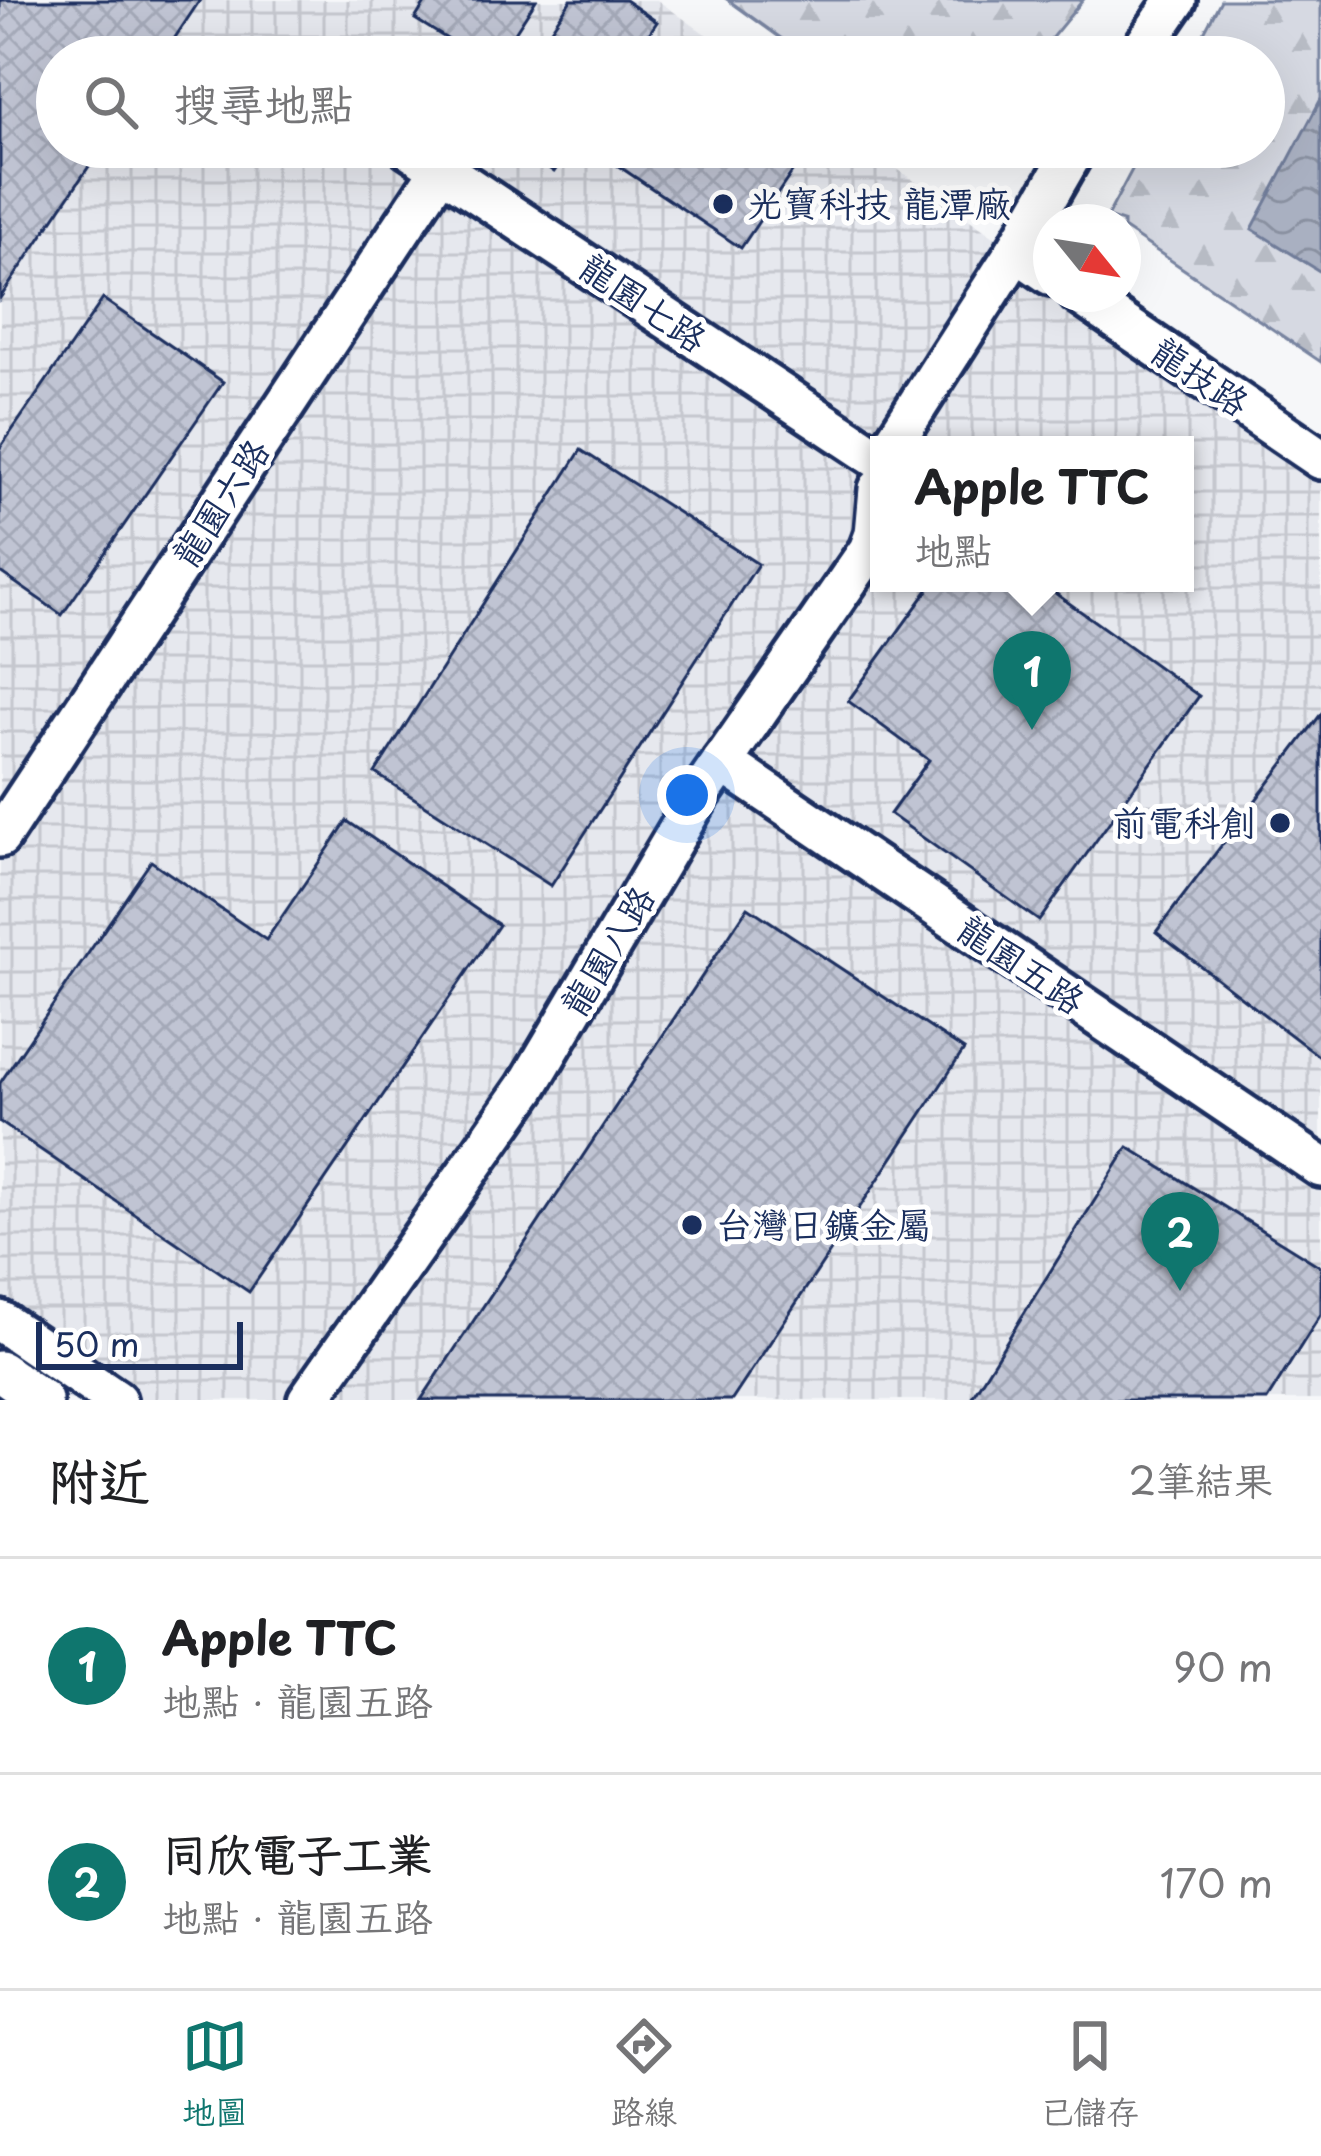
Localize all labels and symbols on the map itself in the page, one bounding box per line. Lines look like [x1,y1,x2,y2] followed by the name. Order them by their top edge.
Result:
[747,175,1011,229] place label: 光寶科技 龍潭廠
[710,191,736,217] marker: 光寶科技 龍潭廠
[1033,204,1141,312] north arrow
[569,239,719,364] street label: 龍園七路
[1141,323,1261,428] street label: 龍技路
[157,427,281,577] street label: 龍園六路
[993,631,1071,730] pin: 1
[657,765,717,825] your location
[1112,794,1256,848] place label: 前電科創
[1267,810,1293,836] marker: 前電科創
[546,874,667,1026] street label: 龍園八路
[947,901,1097,1026] street label: 龍園五路
[1141,1192,1219,1291] pin: 2
[716,1196,932,1250] place label: 台灣日鑛金屬
[679,1212,705,1238] marker: 台灣日鑛金屬
[36,1316,243,1369] scale bar

